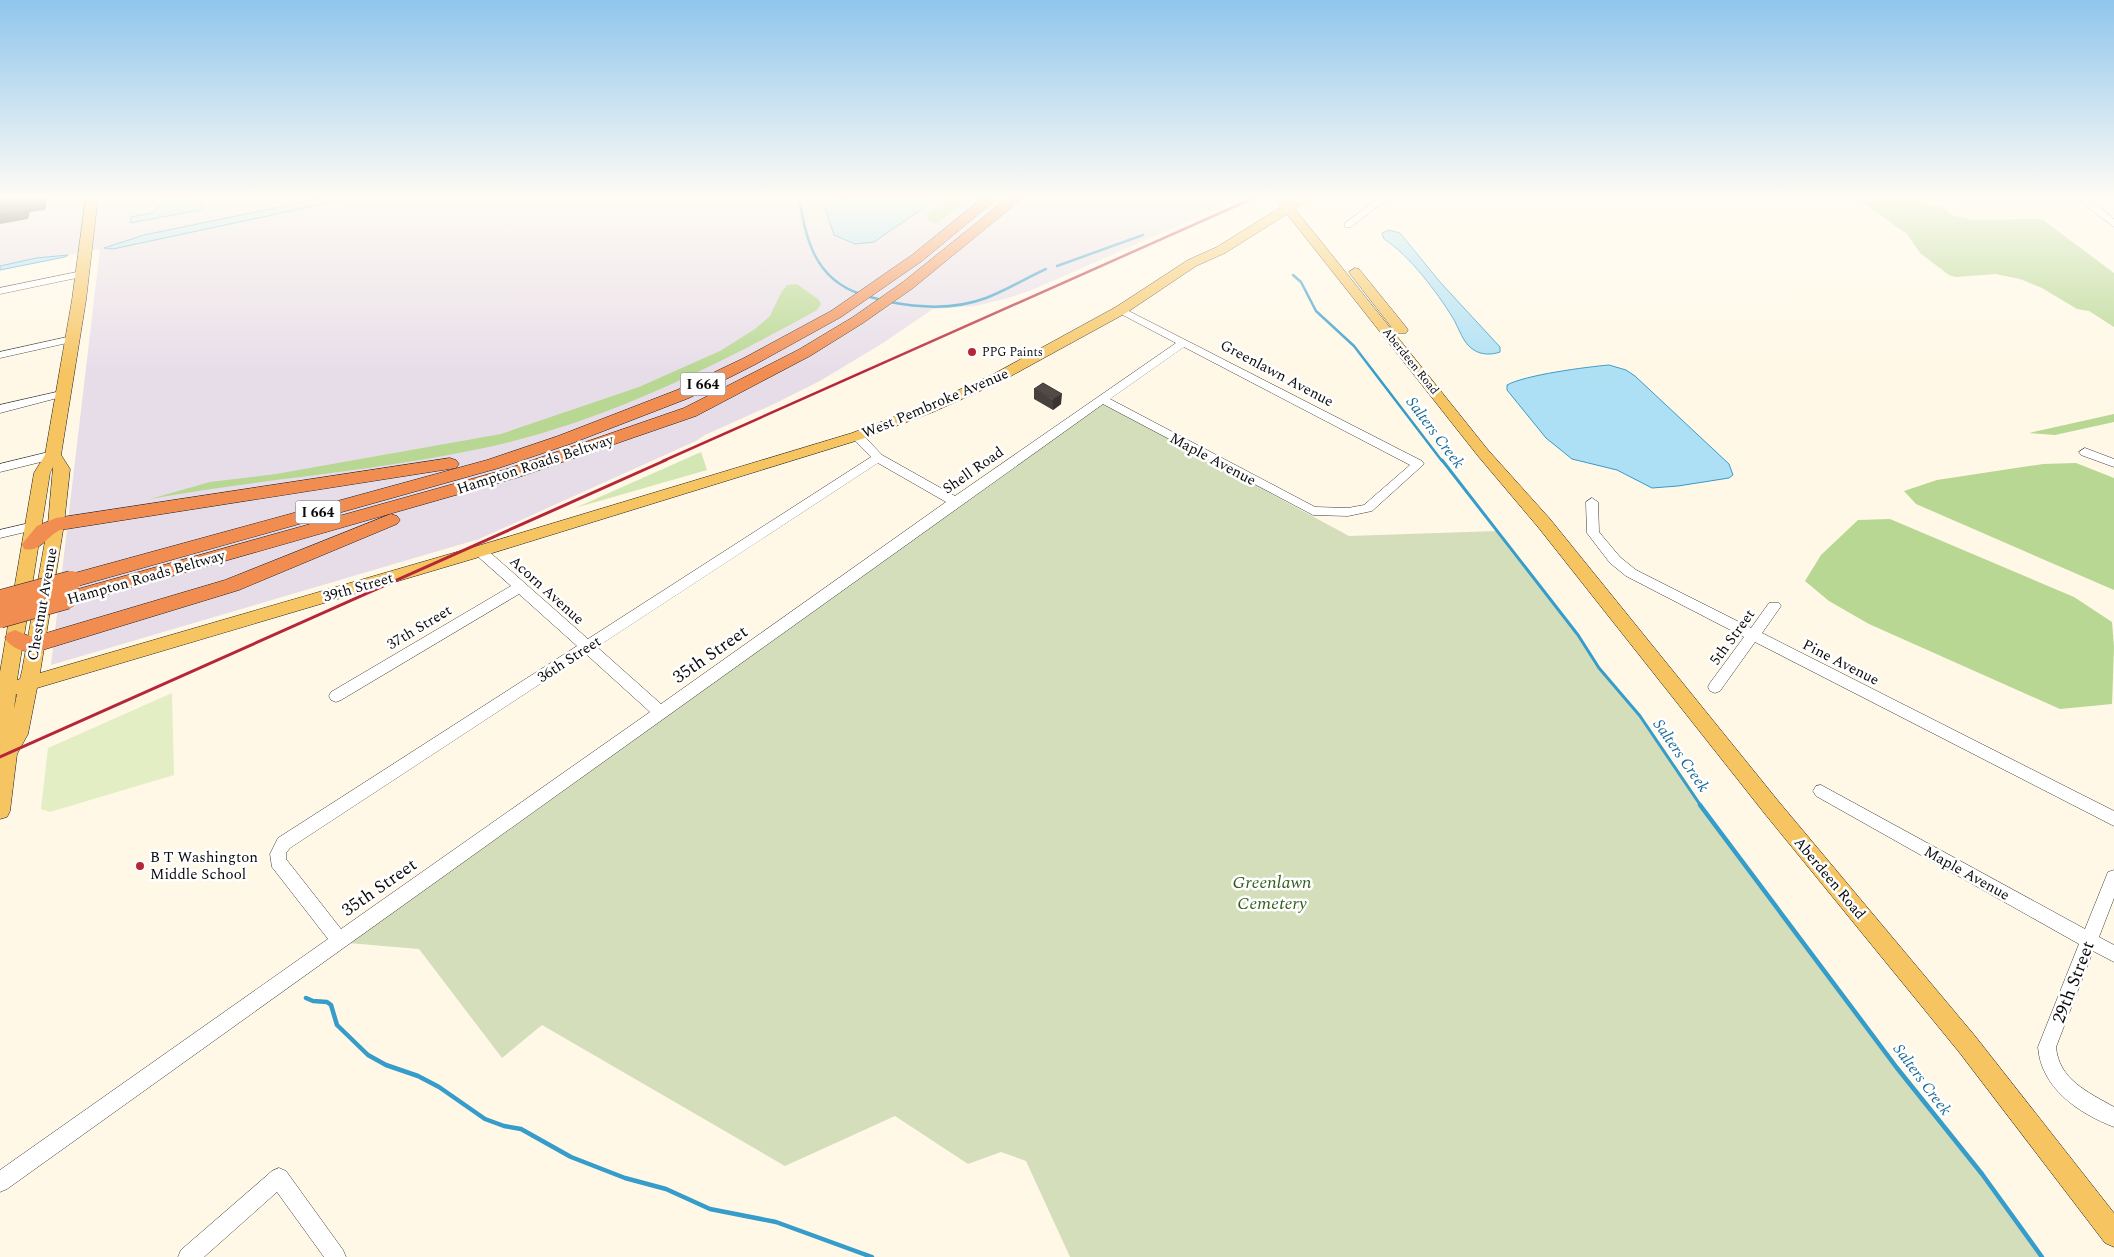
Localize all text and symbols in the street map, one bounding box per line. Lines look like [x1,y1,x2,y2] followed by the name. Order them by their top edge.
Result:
[1378,324,1444,399] street label: Aberdeen Road
[1216,334,1338,413] street label: Greenlawn Avenue
[982,343,1043,362] place label: PPG Paints
[966,346,978,358] marker: PPG Paints
[858,362,1012,445] street label: West Pembroke Avenue
[680,372,726,396] road number: I 664
[1400,392,1471,474] water label: Salters Creek
[1165,427,1260,492] street label: Maple Avenue
[454,428,617,501] street label: Hampton Roads Beltway
[938,441,1009,500] street label: Shell Road
[296,501,340,524] road number: I 664
[64,544,229,611] street label: Hampton Roads Beltway
[21,546,64,662] street label: Chestnut Avenue
[504,550,589,630] street label: Acorn Avenue
[320,566,396,608] street label: 39th Street
[382,599,456,656] street label: 37th Street
[1704,604,1761,670] street label: 5th Street
[667,619,753,690] street label: 35th Street
[533,630,606,689] street label: 36th Street
[1798,633,1883,692] street label: Pine Avenue
[1647,714,1716,798] water label: Salters Creek
[1788,832,1871,925] street label: Aberdeen Road
[1920,840,2014,907] street label: Maple Avenue
[150,846,258,886] place label: B T Washington Middle School
[336,852,422,923] street label: 35th Street
[134,860,146,872] marker: B T Washington Middle School
[1232,869,1312,917] park label: Greenlawn Cemetery
[2045,937,2102,1027] street label: 29th Street
[1887,1039,1958,1121] water label: Salters Creek

